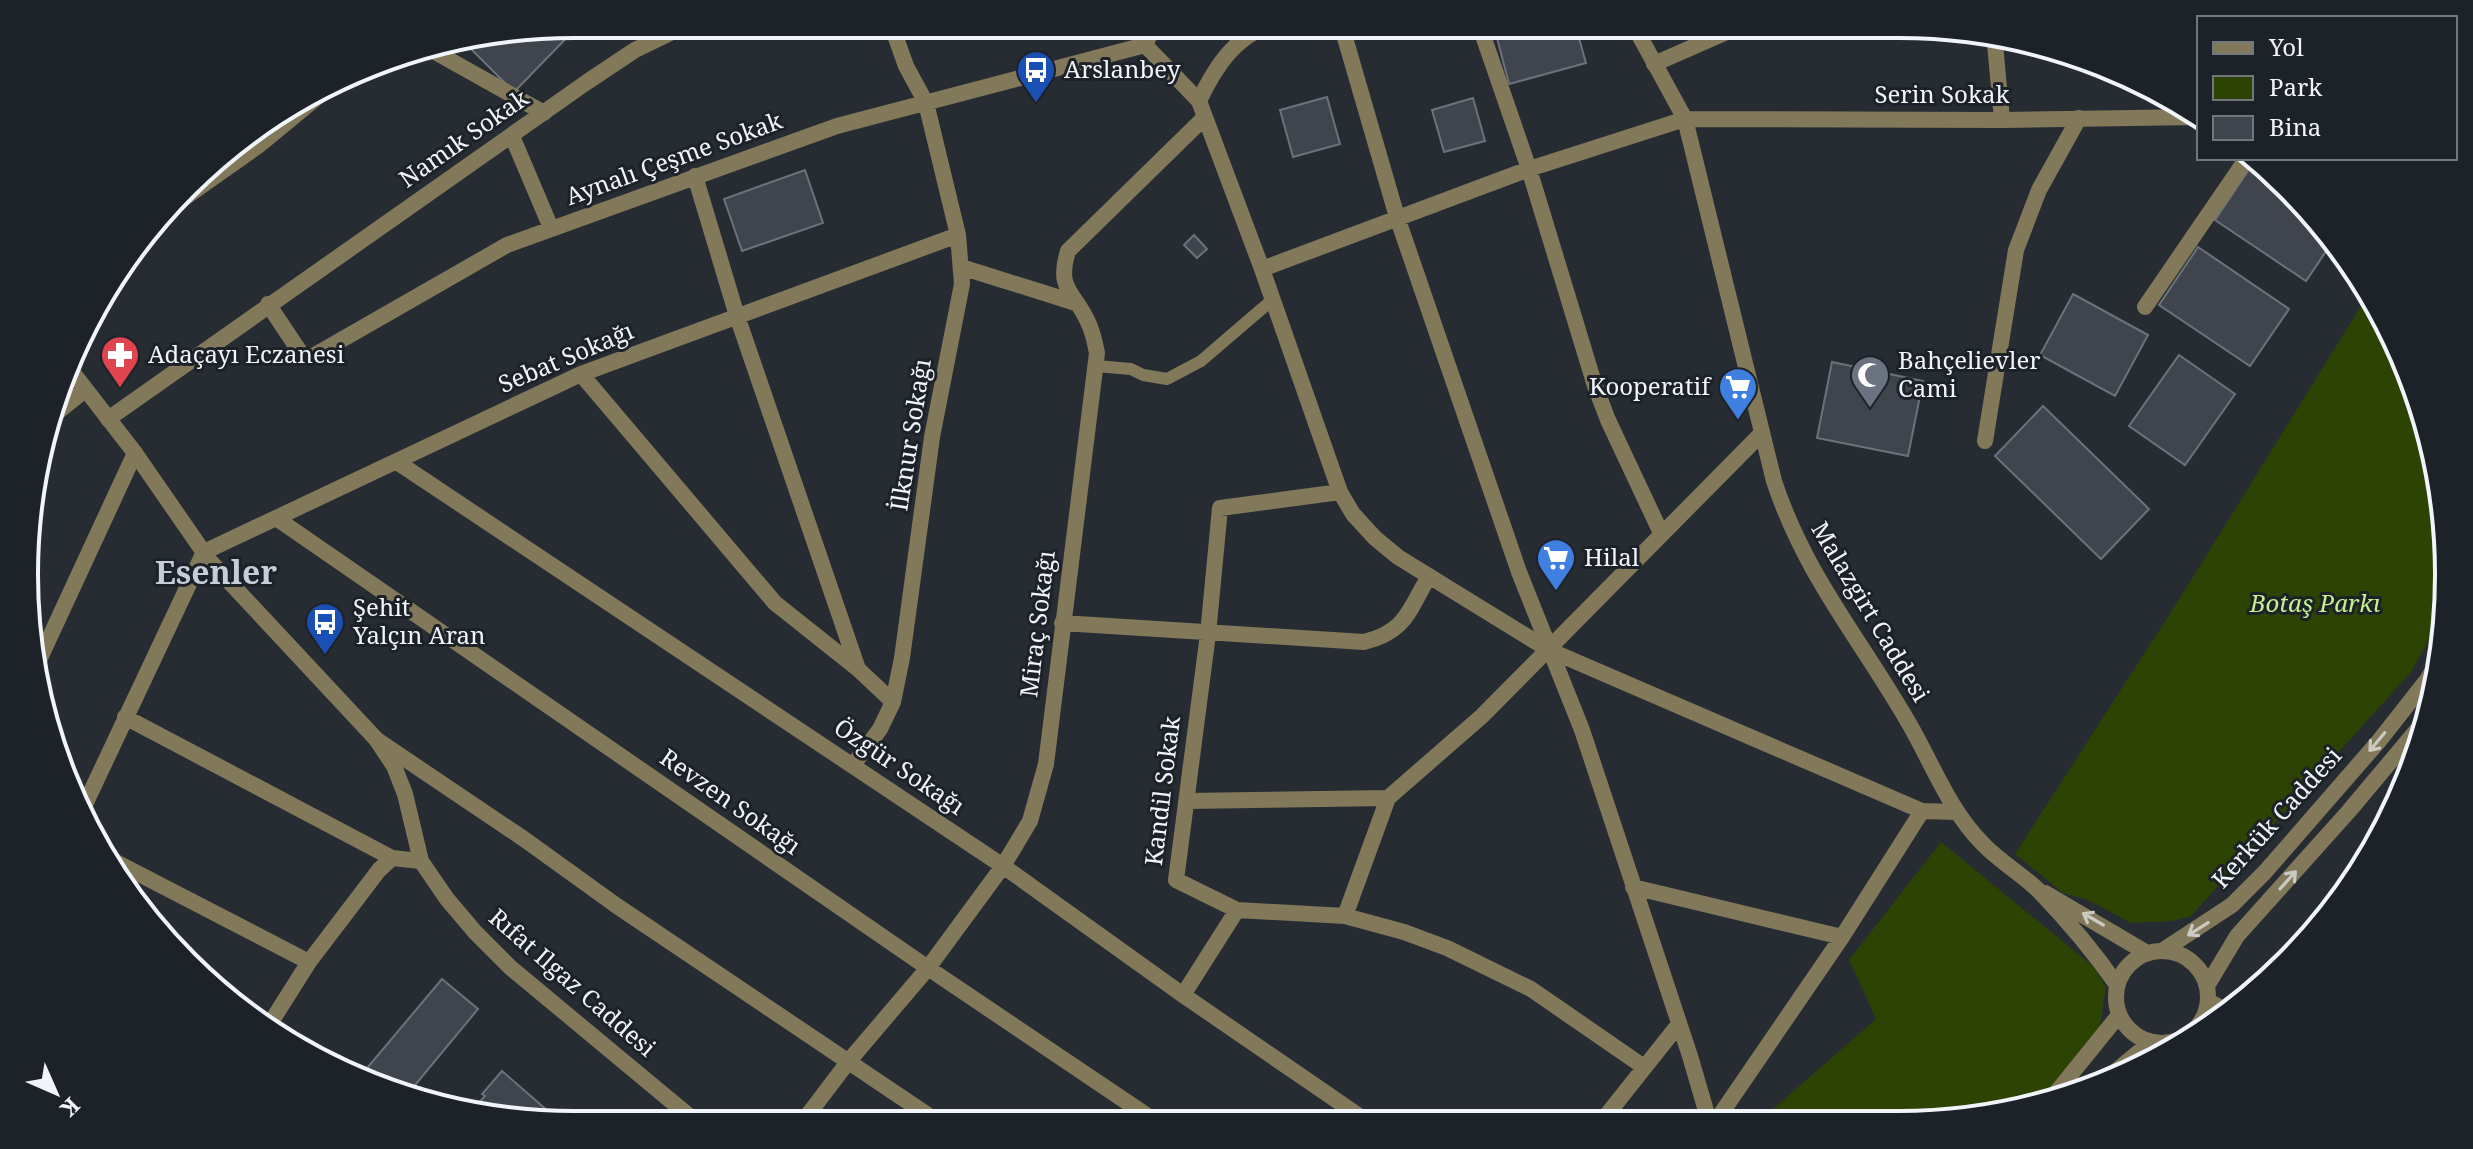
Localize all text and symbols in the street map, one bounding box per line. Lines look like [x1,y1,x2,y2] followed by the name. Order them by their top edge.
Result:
[2197,16,2457,160] legend
[2268,30,2304,63] text: Yol
[1015,49,1057,104] bus stop icon: Arslanbey
[1064,52,1181,85] place label: Arslanbey
[2269,70,2323,103] text: Park
[1874,77,2011,110] street label: Serin Sokak
[392,80,535,195] street label: Namık Sokak
[561,103,787,212] street label: Aynalı Çeşme Sokak
[2269,110,2321,143] text: Bina
[493,313,638,400] street label: Sebat Sokağı
[99,334,141,389] pharmacy icon: Adaçayı Eczanesi
[148,337,345,370] place label: Adaçayı Eczanesi
[1898,343,2041,404] place label: Bahçelievler Cami
[1849,354,1891,409] mosque icon: Bahçelievler Cami
[881,356,938,513] street label: İlknur Sokağı
[1717,366,1759,421] supermarket icon: Kooperatif
[1589,369,1712,402] place label: Kooperatif
[1804,515,1938,708] street label: Malazgirt Caddesi
[1535,537,1577,592] supermarket icon: Hilal
[1584,540,1640,573] place label: Hilal
[1011,548,1062,699] street label: Miraç Sokağı
[155,550,277,593] district label: Esenler
[2249,586,2380,619] park label: Botaş Parkı
[352,590,485,651] place label: Şehit Yalçın Aran
[304,601,346,656] bus stop icon: Şehit Yalçın Aran
[828,710,972,822] street label: Özgür Sokağı
[1136,713,1187,867] street label: Kandil Sokak
[2368,732,2386,752] one-way arrow
[2204,739,2348,895] street label: Kerkük Caddesi
[654,740,808,862] street label: Revzen Sokağı
[2278,870,2296,890] one-way arrow
[483,900,664,1064] street label: Rıfat Ilgaz Caddesi
[2082,911,2105,927] one-way arrow
[2187,921,2210,937] one-way arrow
[16,1053,96,1133] north arrow
[54,1092,87,1125] text: K

